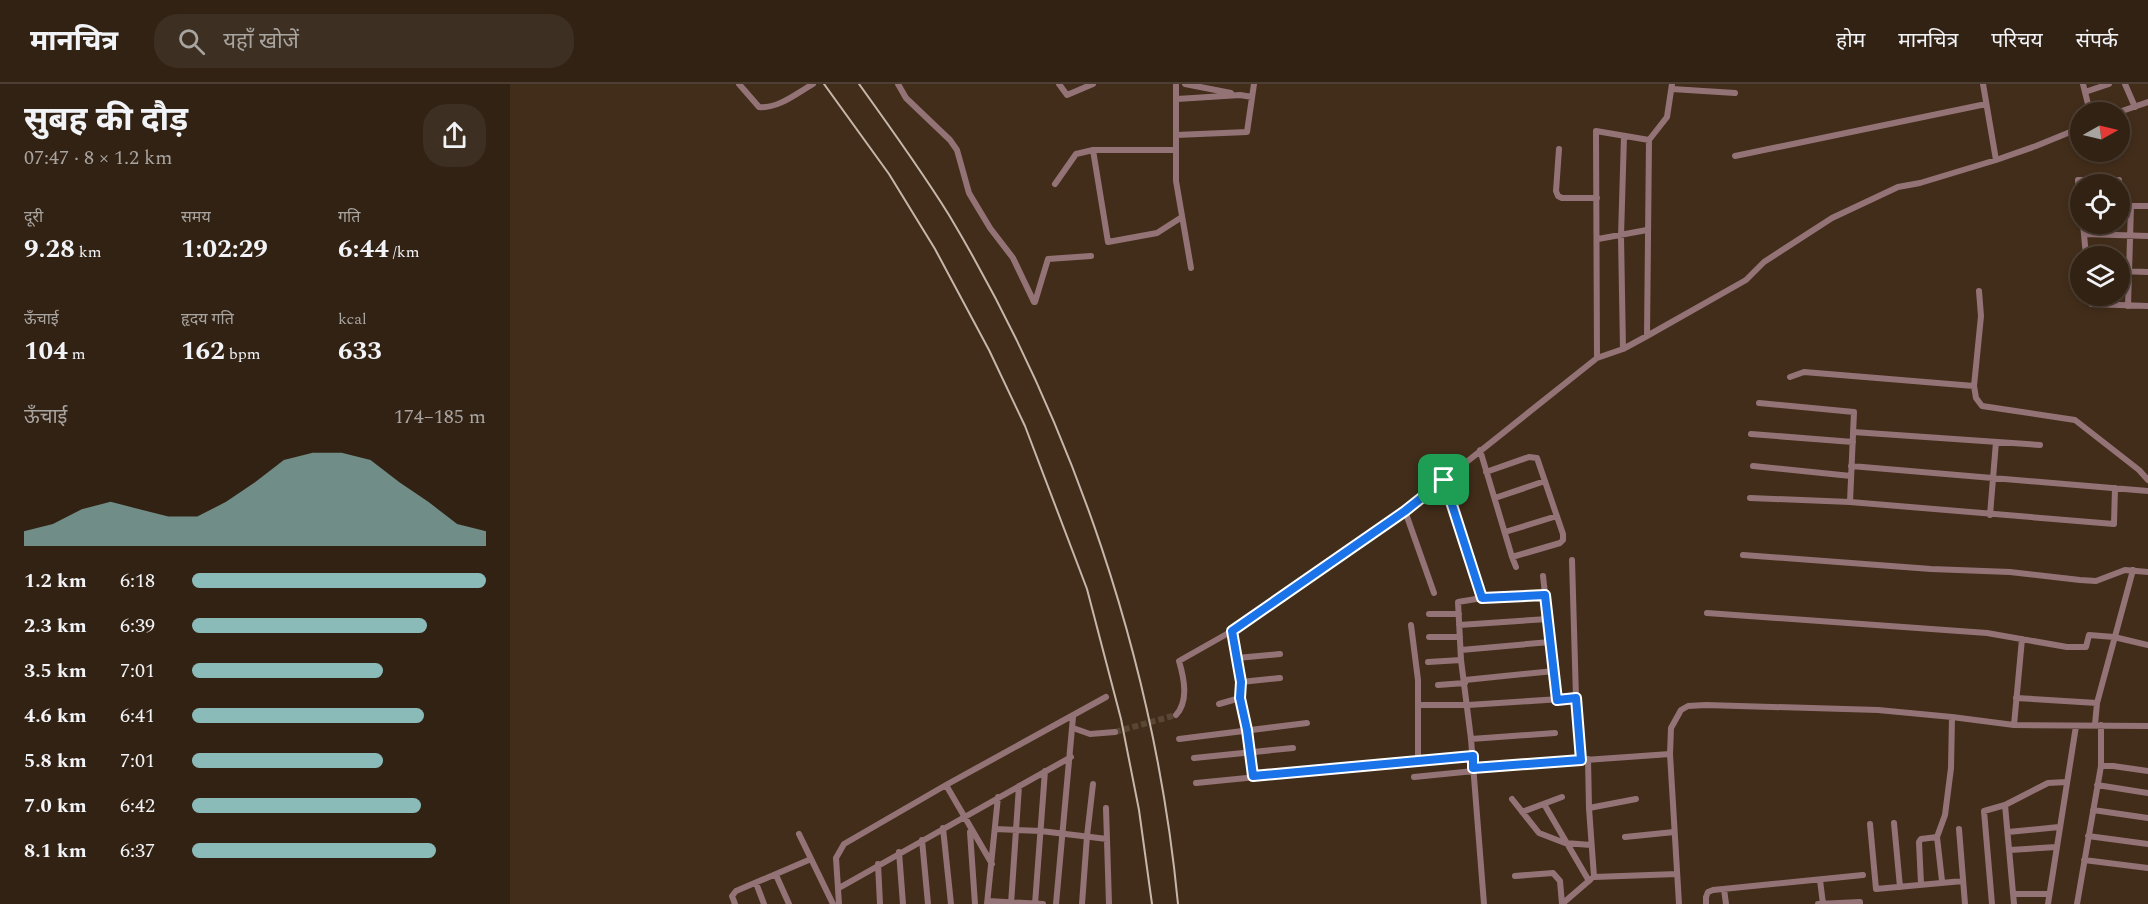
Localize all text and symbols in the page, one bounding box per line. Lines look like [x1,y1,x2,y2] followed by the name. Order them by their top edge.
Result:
[154,14,574,68] search box
[30,20,118,63] text: मानचित्र
[175,25,208,58] icon: search
[223,25,299,58] text: यहाँ खोजें
[1836,25,1865,57] text: होम
[1898,25,1958,57] text: मानचित्र
[1991,25,2043,57] text: परिचय
[2076,25,2118,57] text: संपर्क
[24,95,188,145] text: सुबह की दौड़
[2070,102,2130,162] north arrow
[2070,102,2130,306] map controls
[423,104,486,167] button: share
[24,143,172,173] text: 07:47 · 8 × 1.2 km
[2070,174,2130,234] button: locate
[24,205,43,229] text: दूरी
[181,205,211,229] text: समय
[338,205,360,229] text: गति
[24,229,75,269] text: 9.28
[181,229,268,269] text: 1:02:29
[338,229,389,269] text: 6:44
[75,240,101,264] text: km
[389,240,419,264] text: /km
[2070,246,2130,306] button: layers
[24,307,59,331] text: ऊँचाई
[181,307,234,331] text: हृदय गति
[338,307,367,331] text: kcal
[24,331,68,371] text: 104
[181,331,225,371] text: 162
[338,331,382,371] text: 633
[68,342,86,366] text: m
[225,342,261,366] text: bpm
[24,402,67,432] text: ऊँचाई
[394,402,486,432] text: 174–185 m
[1418,454,1469,505] pin
[1427,463,1460,496] icon: arrive
[24,566,87,596] text: 1.2 km
[120,566,155,596] text: 6:18
[24,611,87,641] text: 2.3 km
[120,611,155,641] text: 6:39
[24,656,87,686] text: 3.5 km
[120,656,155,686] text: 7:01
[24,701,87,731] text: 4.6 km
[120,701,155,731] text: 6:41
[24,746,87,776] text: 5.8 km
[120,746,155,776] text: 7:01
[24,791,87,821] text: 7.0 km
[120,791,155,821] text: 6:42
[24,836,87,866] text: 8.1 km
[120,836,155,866] text: 6:37

